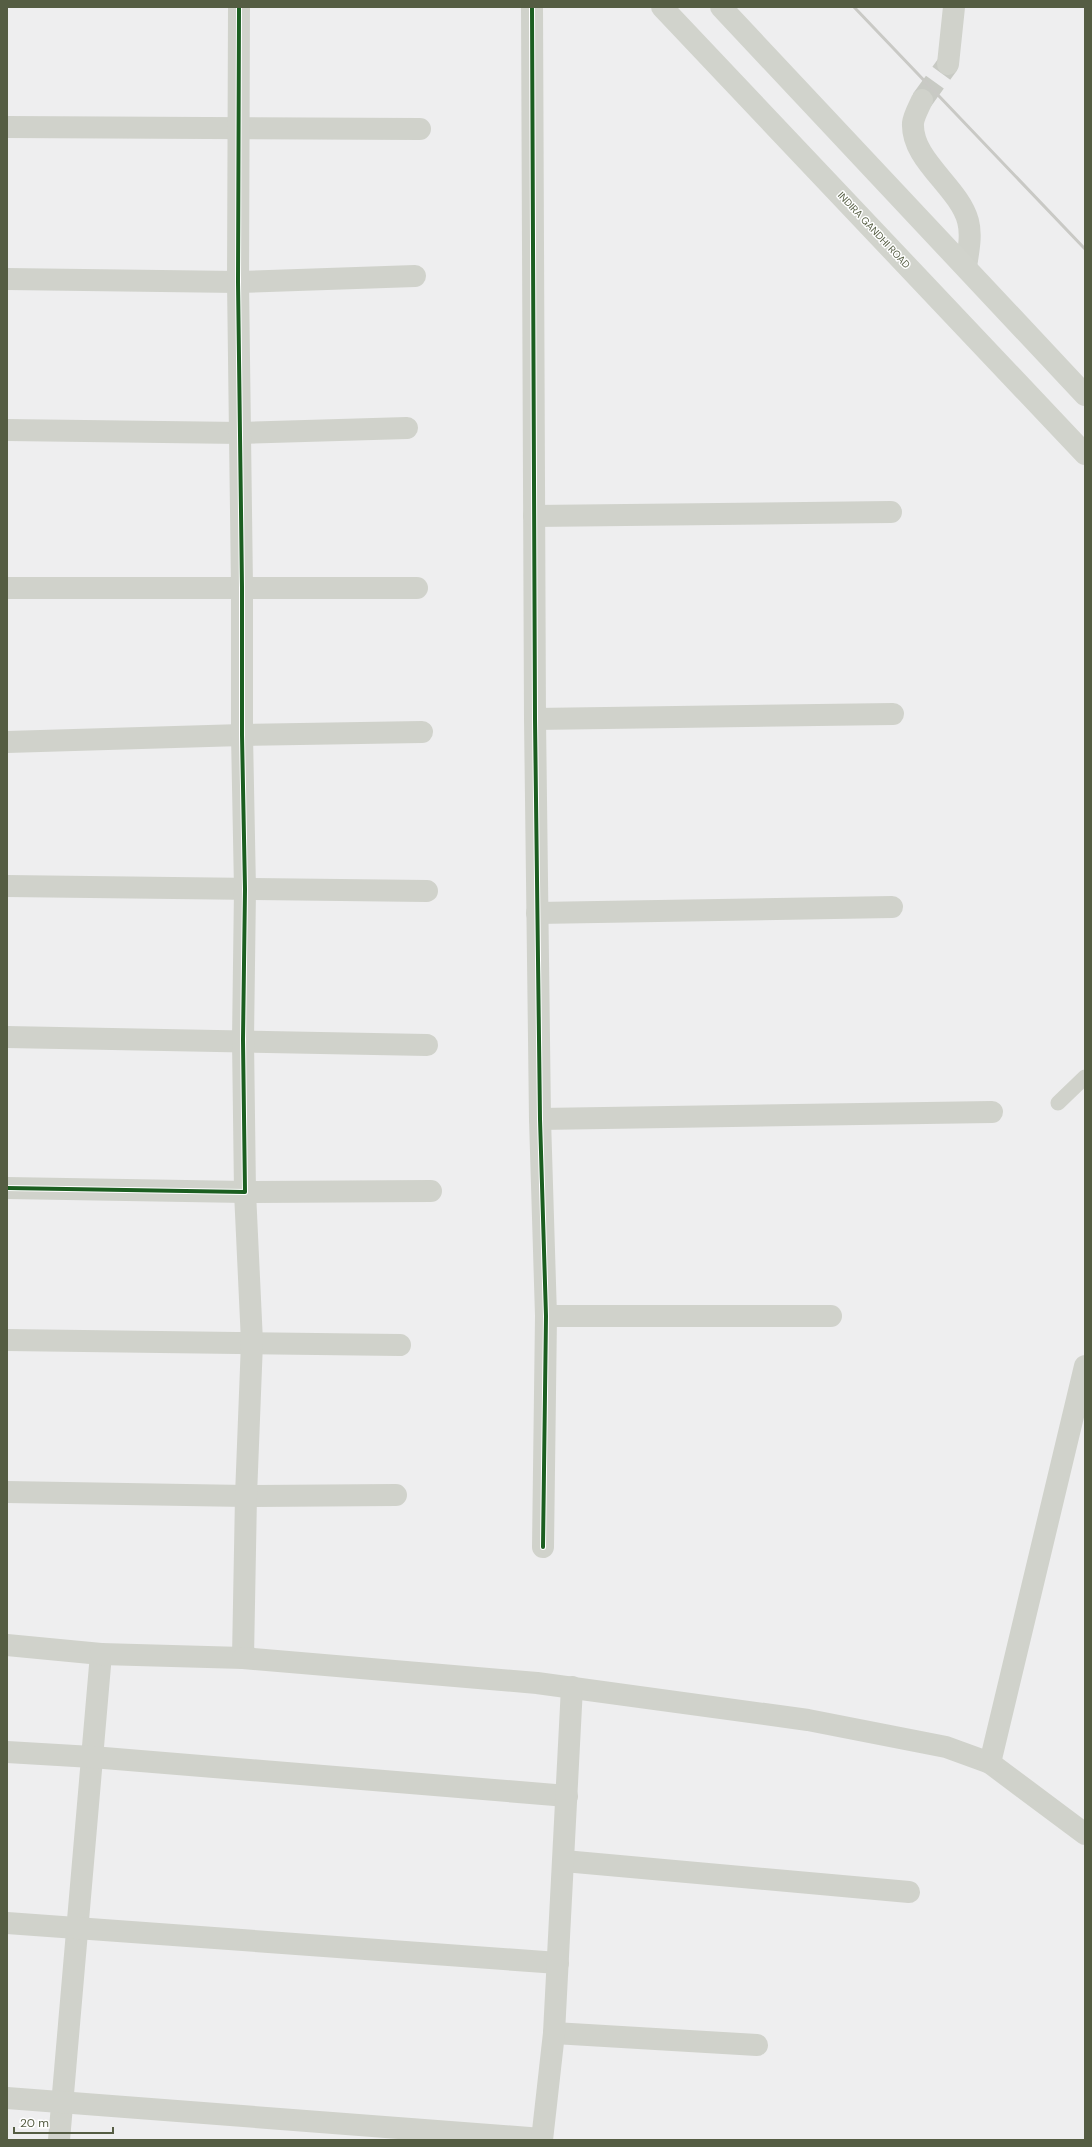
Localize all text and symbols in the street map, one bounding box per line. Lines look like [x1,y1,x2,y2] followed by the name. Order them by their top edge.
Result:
[835,189,913,271] street label: INDIRA GANDHI ROAD
[14,2109,113,2135] scale bar
[20,2115,49,2131] text: 20 m

